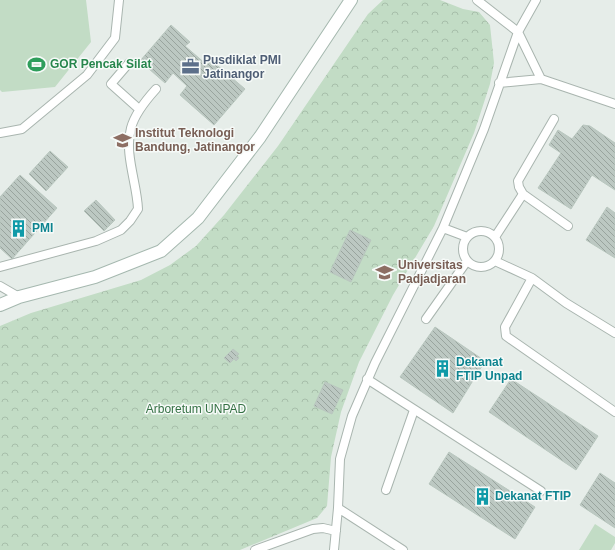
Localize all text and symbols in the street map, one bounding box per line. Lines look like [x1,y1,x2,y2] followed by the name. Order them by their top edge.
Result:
[203,53,281,81] place label: Pusdiklat PMI Jatinangor
[27,54,47,74] sports icon: GOR Pencak Silat
[50,57,151,71] place label: GOR Pencak Silat
[180,57,200,77] office icon: Pusdiklat PMI Jatinangor
[135,126,255,154] place label: Institut Teknologi Bandung, Jatinangor
[112,130,132,150] school or university icon: Institut Teknologi Bandung, Jatinangor
[9,218,29,238] building icon: PMI
[32,221,53,235] place label: PMI
[398,258,466,286] place label: Universitas Padjadjaran
[375,262,395,282] school or university icon: Universitas Padjadjaran
[456,355,522,383] place label: Dekanat FTIP Unpad
[433,359,453,379] building icon: Dekanat FTIP Unpad
[146,402,247,416] park label: Arboretum UNPAD
[472,486,492,506] building icon: Dekanat FTIP
[495,489,571,503] place label: Dekanat FTIP

